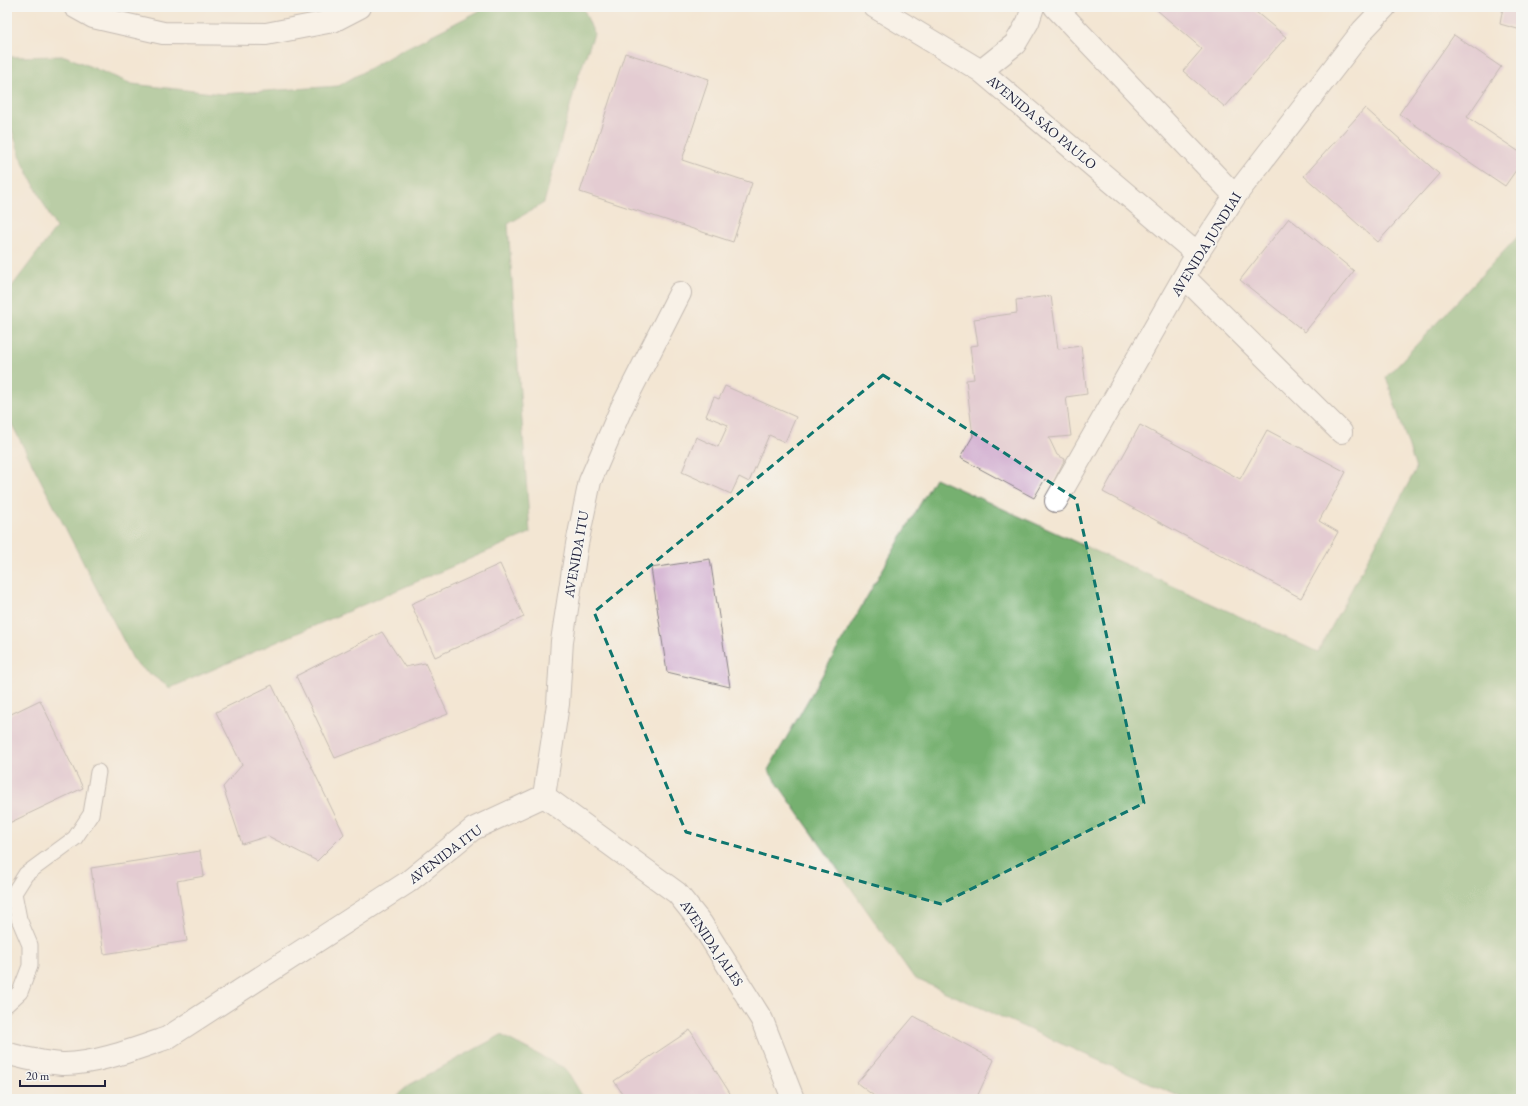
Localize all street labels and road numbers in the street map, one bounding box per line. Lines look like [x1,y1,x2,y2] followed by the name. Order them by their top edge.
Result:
[983,70,1101,173] street label: AVENIDA SÃO PAULO
[1166,188,1245,300] street label: AVENIDA JUNDIAI
[559,508,593,600] street label: AVENIDA ITU
[404,820,486,888] street label: AVENIDA ITU
[676,895,748,990] street label: AVENIDA JALES

